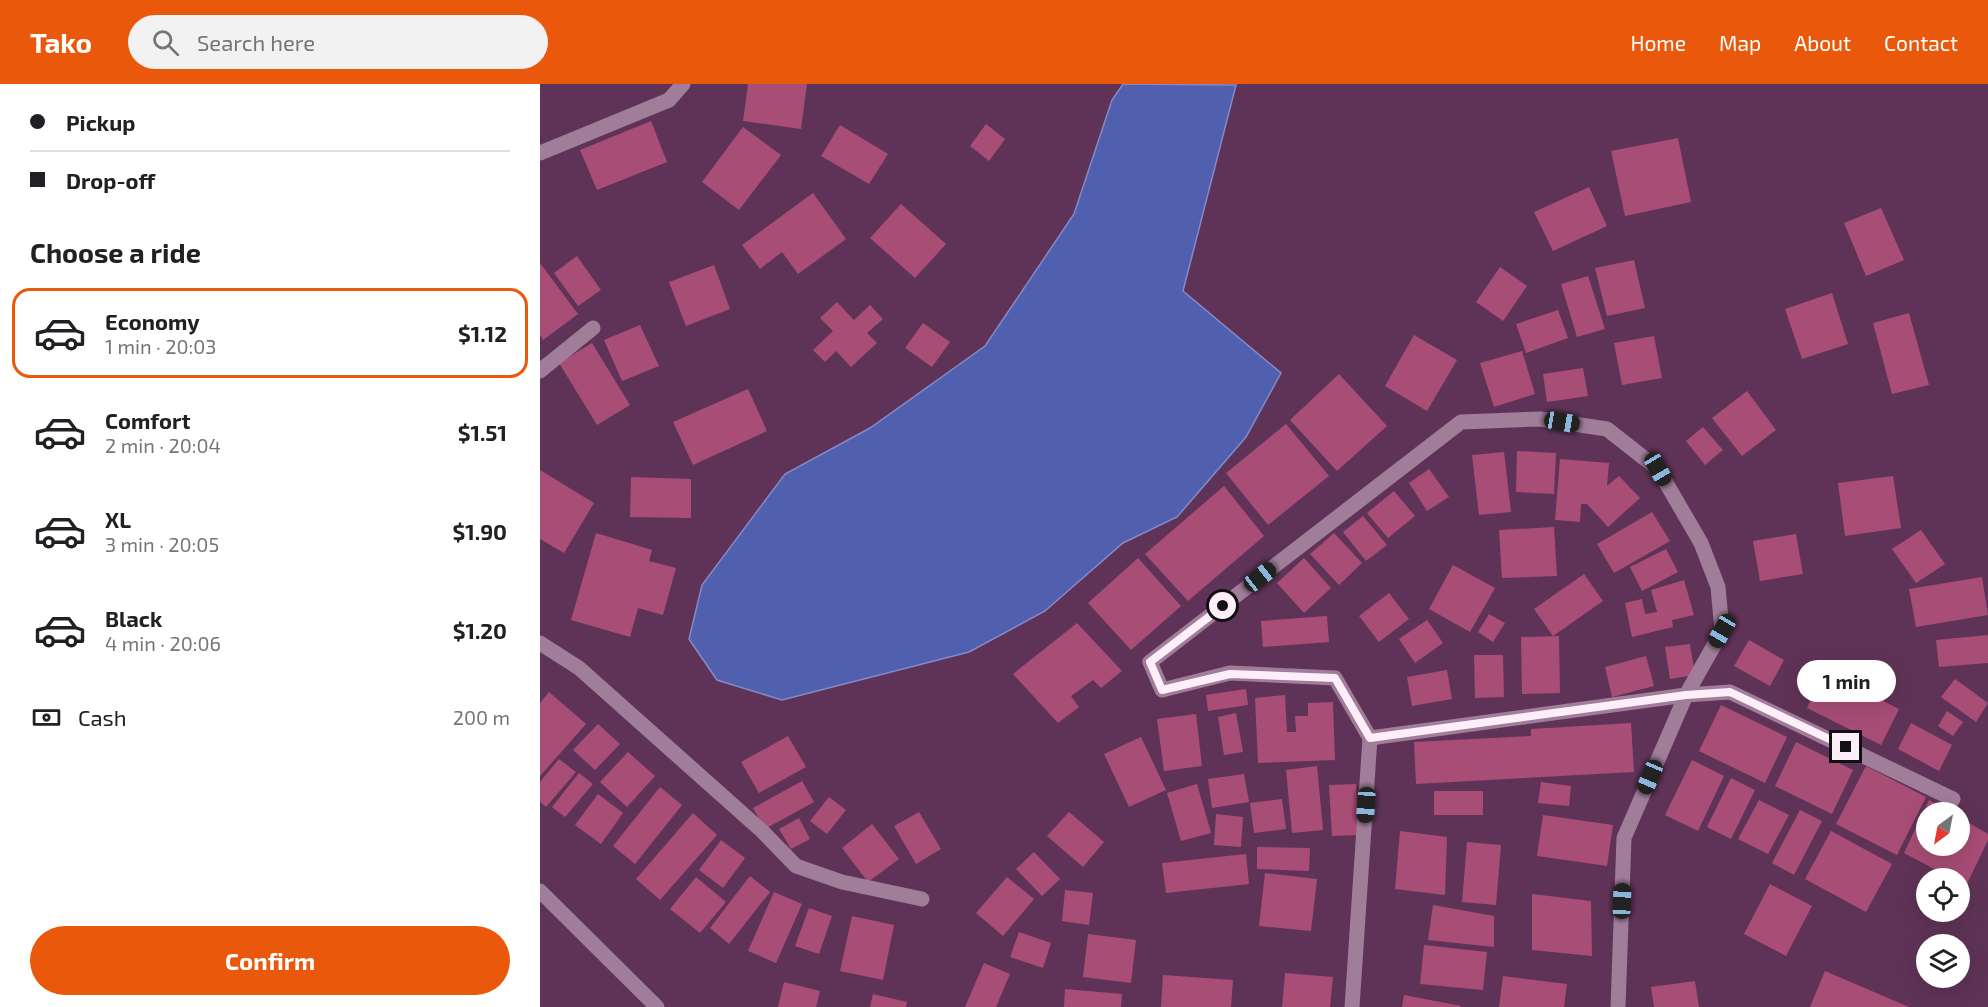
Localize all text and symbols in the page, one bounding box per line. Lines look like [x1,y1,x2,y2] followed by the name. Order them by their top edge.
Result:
[128,15,548,69] search box
[30,25,92,59] text: Tako
[149,26,182,59] icon: search
[197,29,315,55] text: Search here
[1630,30,1686,55] text: Home
[1719,30,1761,55] text: Map
[1794,30,1851,55] text: About
[1884,30,1958,55] text: Contact
[66,109,135,135] text: Pickup
[66,167,155,193] text: Drop-off
[30,236,201,268] text: Choose a ride
[33,306,87,360] icon: car
[105,308,200,334] text: Economy
[458,320,507,346] text: $1.12
[105,334,216,358] text: 1 min · 20:03
[33,405,87,459] icon: car
[105,407,190,433] text: Comfort
[1543,410,1581,434] car
[458,419,507,445] text: $1.51
[105,433,221,457] text: 2 min · 20:04
[1641,449,1675,489] car
[33,504,87,558] icon: car
[105,506,131,532] text: XL
[453,518,507,544] text: $1.90
[105,532,219,556] text: 3 min · 20:05
[1240,559,1280,595] car
[1209,592,1236,619] route start
[33,603,87,657] icon: car
[105,605,162,631] text: Black
[1705,611,1739,651] car
[453,617,507,643] text: $1.20
[105,631,221,655] text: 4 min · 20:06
[1796,660,1896,702] callout: 1 min
[1822,669,1871,693] text: 1 min
[30,701,63,734] icon: cash
[78,704,127,730] text: Cash
[453,705,510,729] text: 200 m
[1832,733,1859,760] route end
[1635,757,1665,797] car
[1356,786,1376,824] car
[1916,802,1970,856] north arrow
[1916,802,1970,988] map controls
[1916,868,1970,922] button: locate
[1612,883,1632,919] car
[30,926,510,995] button: Confirm
[1916,934,1970,988] button: layers

